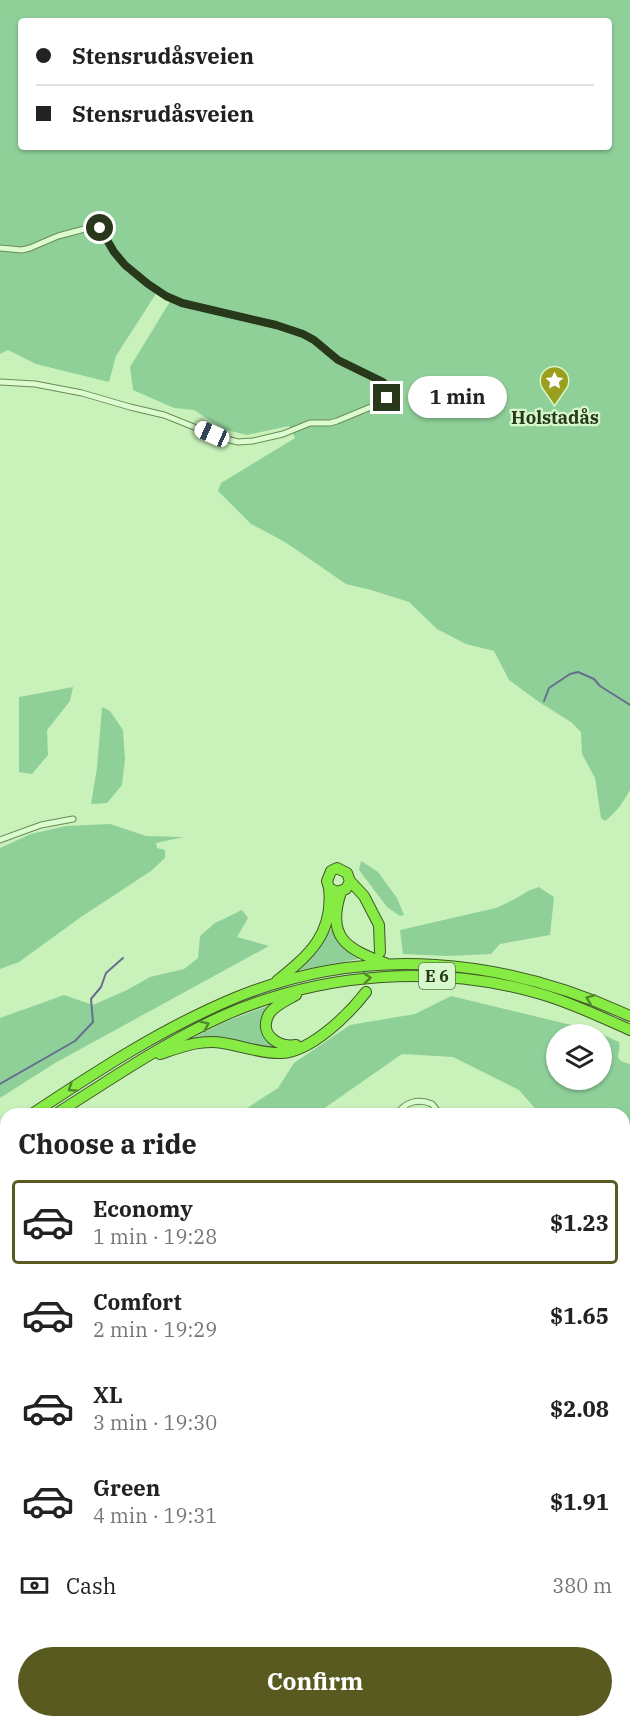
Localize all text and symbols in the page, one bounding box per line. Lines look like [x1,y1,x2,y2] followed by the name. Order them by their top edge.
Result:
[72,41,254,70] text: Stensrudåsveien
[72,99,254,128] text: Stensrudåsveien
[86,214,113,241] route start
[539,364,571,406] place icon: Holstadås
[408,377,507,419] callout: 1 min
[430,383,486,410] text: 1 min
[373,384,400,411] route end
[511,406,599,429] place label: Holstadås
[192,418,232,450] car
[419,963,455,989] road number: E 6
[362,972,371,985] one-way arrow
[585,994,596,1006] one-way arrow
[198,1021,209,1032] one-way arrow
[546,1024,612,1090] map controls
[546,1024,612,1090] button: layers
[67,1081,78,1092] one-way arrow
[18,1126,197,1161] text: Choose a ride
[93,1194,193,1223] text: Economy
[21,1195,75,1249] icon: car
[550,1208,609,1237] text: $1.23
[93,1223,217,1250] text: 1 min · 19:28
[93,1287,182,1316] text: Comfort
[21,1288,75,1342] icon: car
[550,1301,609,1330] text: $1.65
[93,1316,217,1343] text: 2 min · 19:29
[93,1380,123,1409] text: XL
[21,1381,75,1435] icon: car
[550,1394,609,1423] text: $2.08
[93,1409,217,1436] text: 3 min · 19:30
[93,1473,160,1502] text: Green
[21,1474,75,1528] icon: car
[550,1487,609,1516] text: $1.91
[93,1502,217,1529] text: 4 min · 19:31
[18,1569,51,1602] icon: cash
[66,1571,117,1600] text: Cash
[552,1572,612,1599] text: 380 m
[18,1647,612,1716] button: Confirm

